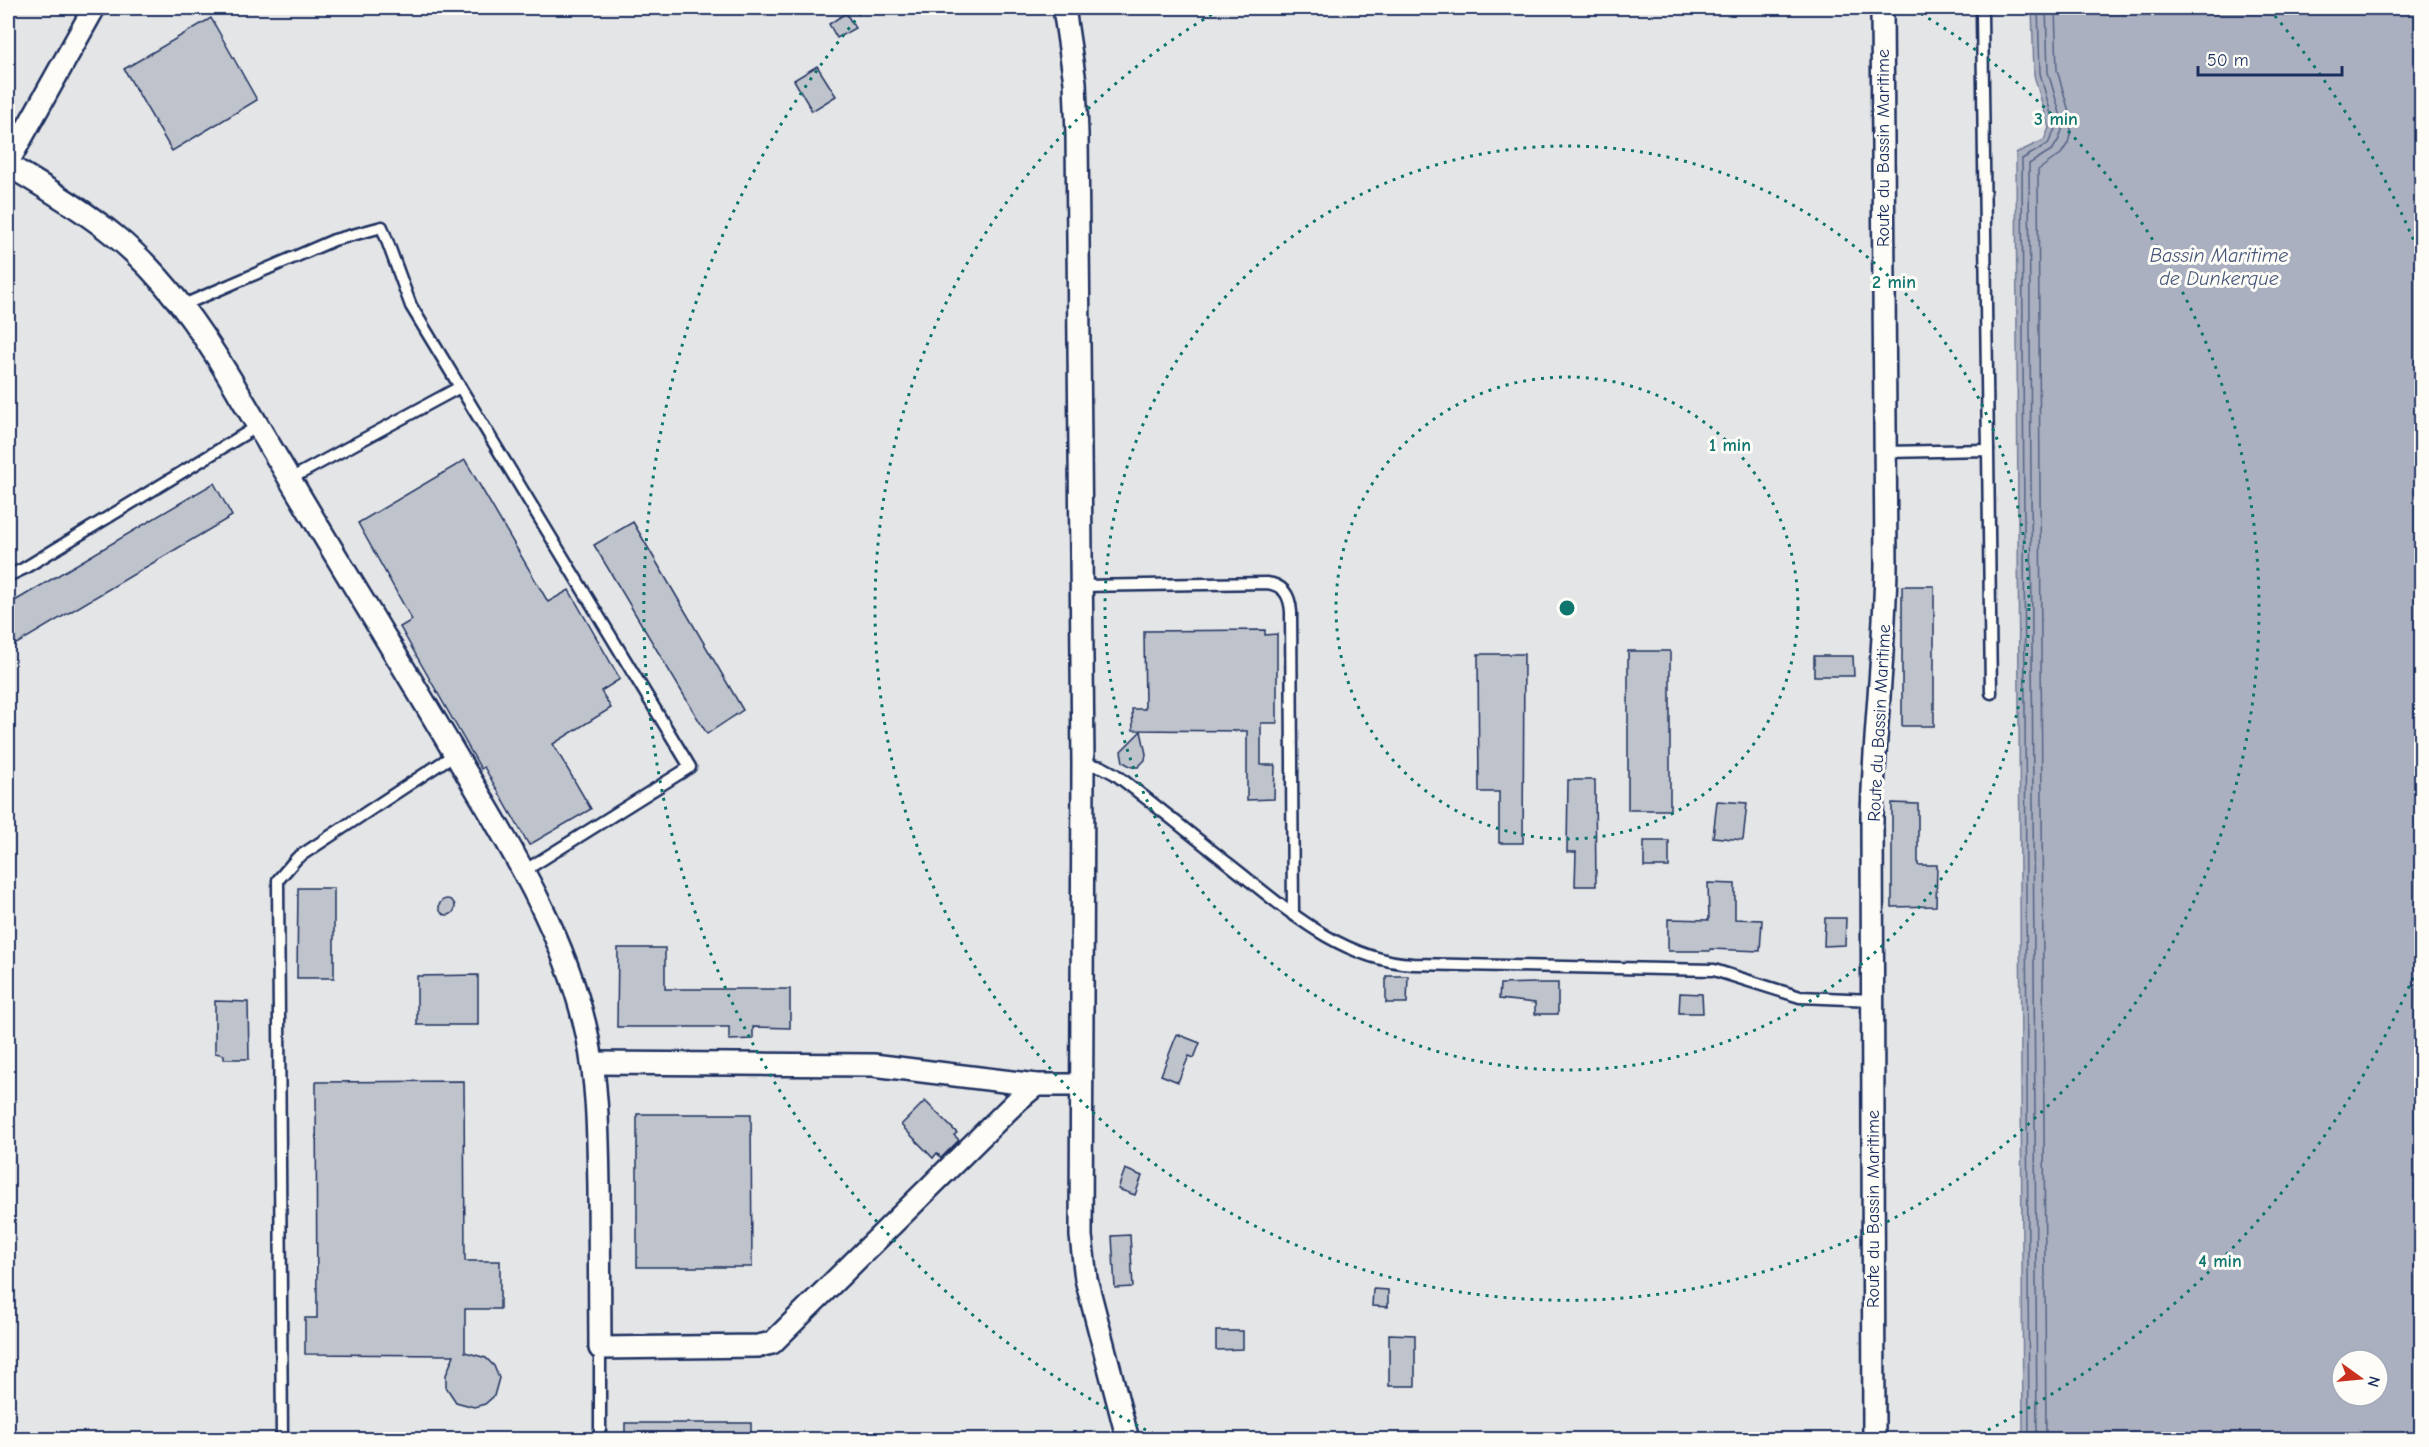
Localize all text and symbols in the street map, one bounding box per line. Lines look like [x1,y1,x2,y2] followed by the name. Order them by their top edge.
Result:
[2198,39,2342,77] scale bar
[1873,49,1894,247] street label: Route du Bassin Maritime
[2207,50,2249,71] text: 50 m
[2034,109,2078,130] text: 3 min
[2150,244,2288,290] water label: Bassin Maritime de Dunkerque
[1872,272,1916,293] text: 2 min
[1709,435,1751,456] text: 1 min
[1557,598,1577,618] centre of rings
[1864,624,1895,822] street label: Route du Bassin Maritime
[1863,1110,1884,1308] street label: Route du Bassin Maritime
[2198,1251,2242,1272] text: 4 min
[2330,1348,2390,1408] north arrow
[2363,1374,2384,1389] text: N

